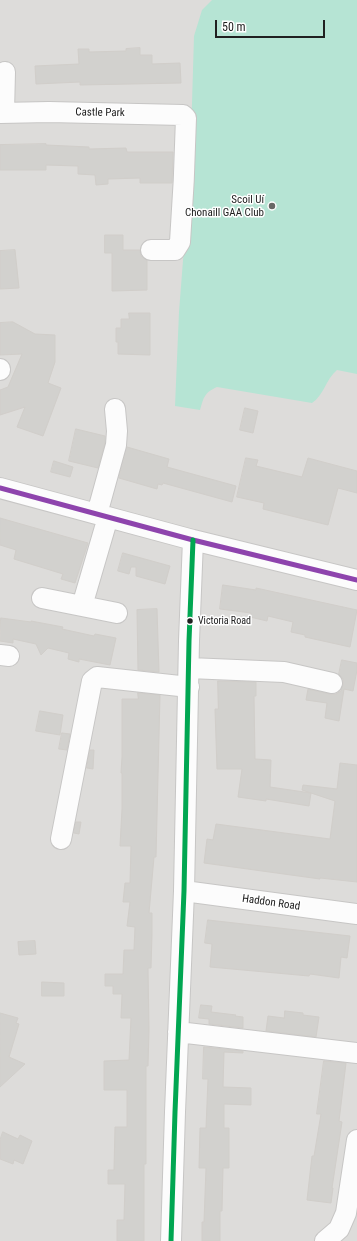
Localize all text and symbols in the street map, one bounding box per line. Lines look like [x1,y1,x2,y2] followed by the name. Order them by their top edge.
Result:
[217,12,327,38] scale bar
[222,20,246,34] text: 50 m
[75,106,125,120] street label: Castle Park
[185,193,264,219] place label: Scoil Uí Chonaill GAA Club
[267,201,277,211] marker: Scoil Uí Chonaill GAA Club
[198,615,251,627] place label: Victoria Road
[185,616,195,626] marker: Victoria Road
[241,892,301,914] street label: Haddon Road

